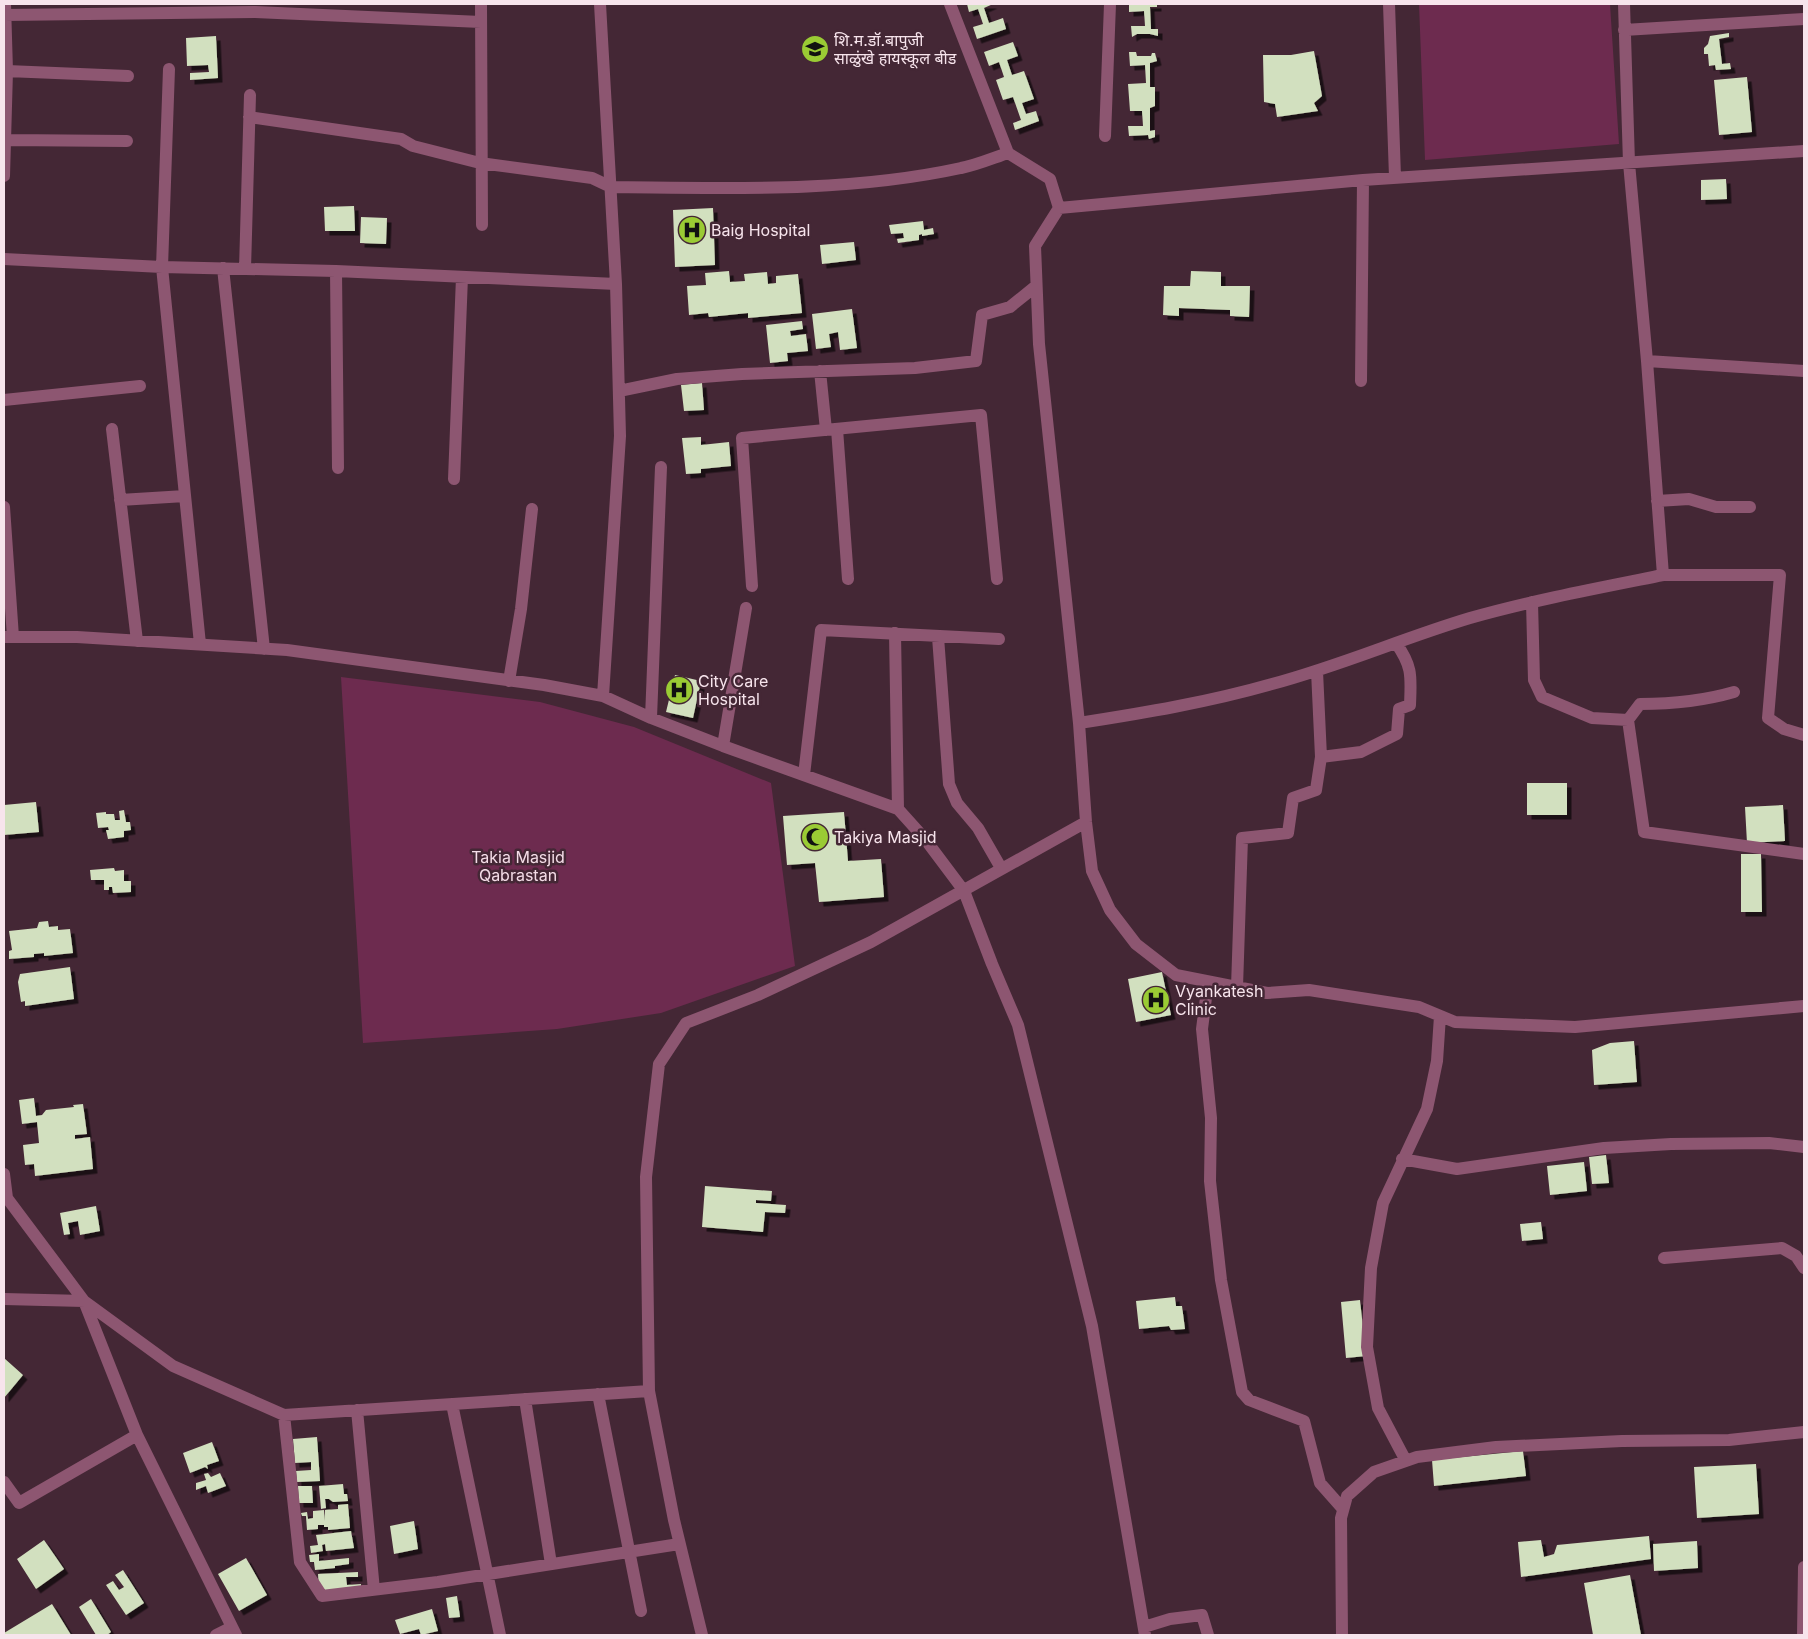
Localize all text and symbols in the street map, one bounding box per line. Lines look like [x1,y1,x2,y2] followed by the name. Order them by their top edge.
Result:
[834,30,957,69] place label: शि.म.डॉ.बापुजी साळुंखे हायस्कूल बीड
[800,34,830,64] school or university icon: शि.म.डॉ.बापुजी साळुंखे हायस्कूल बीड
[677,215,707,245] hospital icon: Baig Hospital
[711,220,810,240] place label: Baig Hospital
[698,671,768,709] place label: City Care Hospital
[664,675,694,705] hospital icon: City Care Hospital
[800,822,830,852] mosque icon: Takiya Masjid
[834,827,937,847] place label: Takiya Masjid
[471,847,565,885] park label: Takia Masjid Qabrastan
[1175,981,1263,1019] place label: Vyankatesh Clinic
[1141,985,1171,1015] hospital icon: Vyankatesh Clinic

